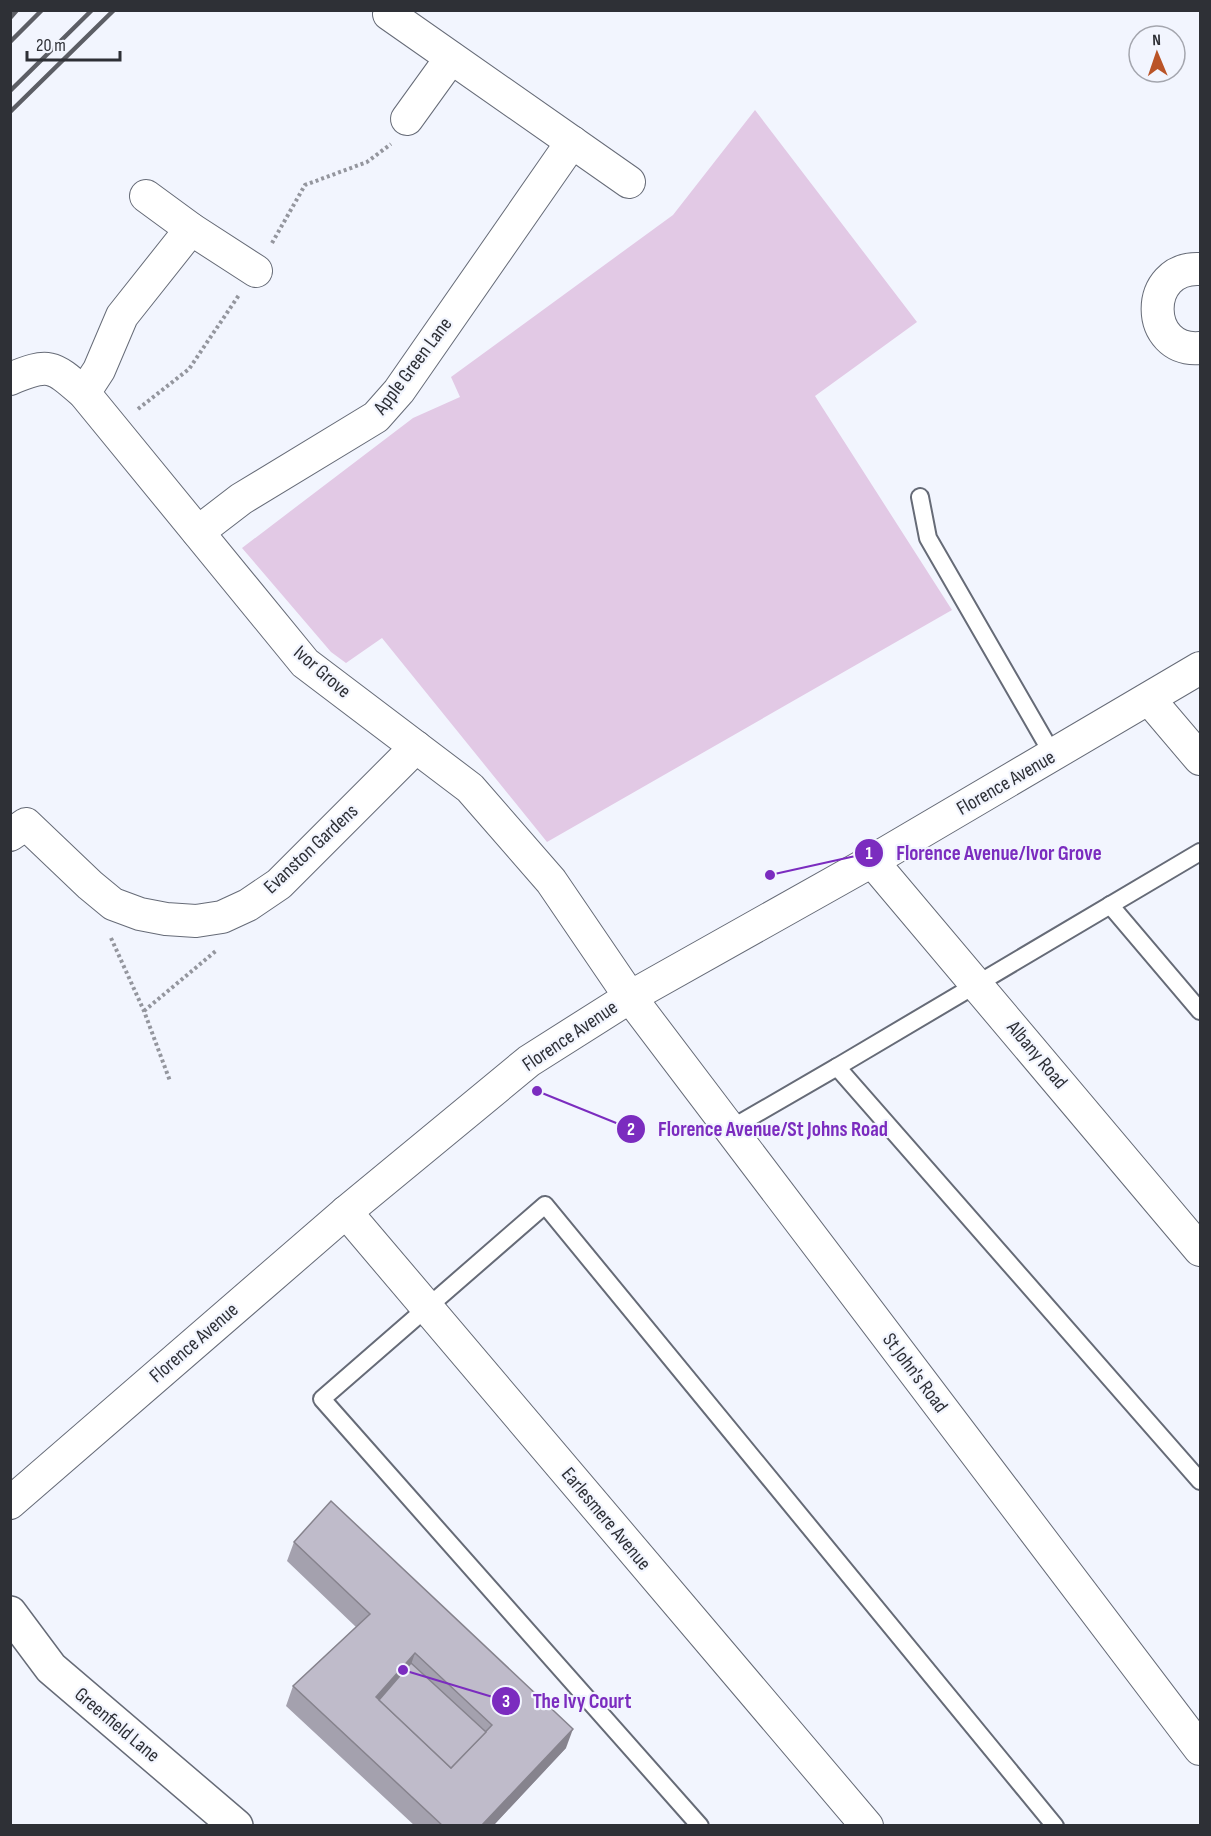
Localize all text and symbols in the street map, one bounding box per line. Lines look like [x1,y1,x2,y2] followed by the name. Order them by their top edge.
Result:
[27,24,120,62] scale bar
[1127,24,1187,84] north arrow
[1152,31,1161,50] text: N
[36,35,66,56] text: 20 m
[368,313,457,420] street label: Apple Green Lane
[288,641,356,703] street label: Ivor Grove
[953,745,1059,821] street label: Florence Avenue
[259,799,363,899] street label: Evanston Gardens
[854,833,1114,872] callout: Florence Avenue/Ivor Grove
[896,841,1102,866] text: Florence Avenue/Ivor Grove
[865,843,873,864] text: 1
[518,995,622,1077] street label: Florence Avenue
[1001,1015,1072,1094] street label: Albany Road
[616,1110,900,1149] callout: Florence Avenue/St Johns Road
[658,1117,888,1142] text: Florence Avenue/St Johns Road
[627,1119,635,1140] text: 2
[145,1298,243,1388] street label: Florence Avenue
[877,1328,953,1418] street label: St John's Road
[556,1463,656,1575] street label: Earlesmere Avenue
[491,1681,644,1720] callout: The Ivy Court
[70,1682,164,1768] street label: Greenfield Lane
[533,1689,631,1714] text: The Ivy Court
[502,1691,510,1712] text: 3

